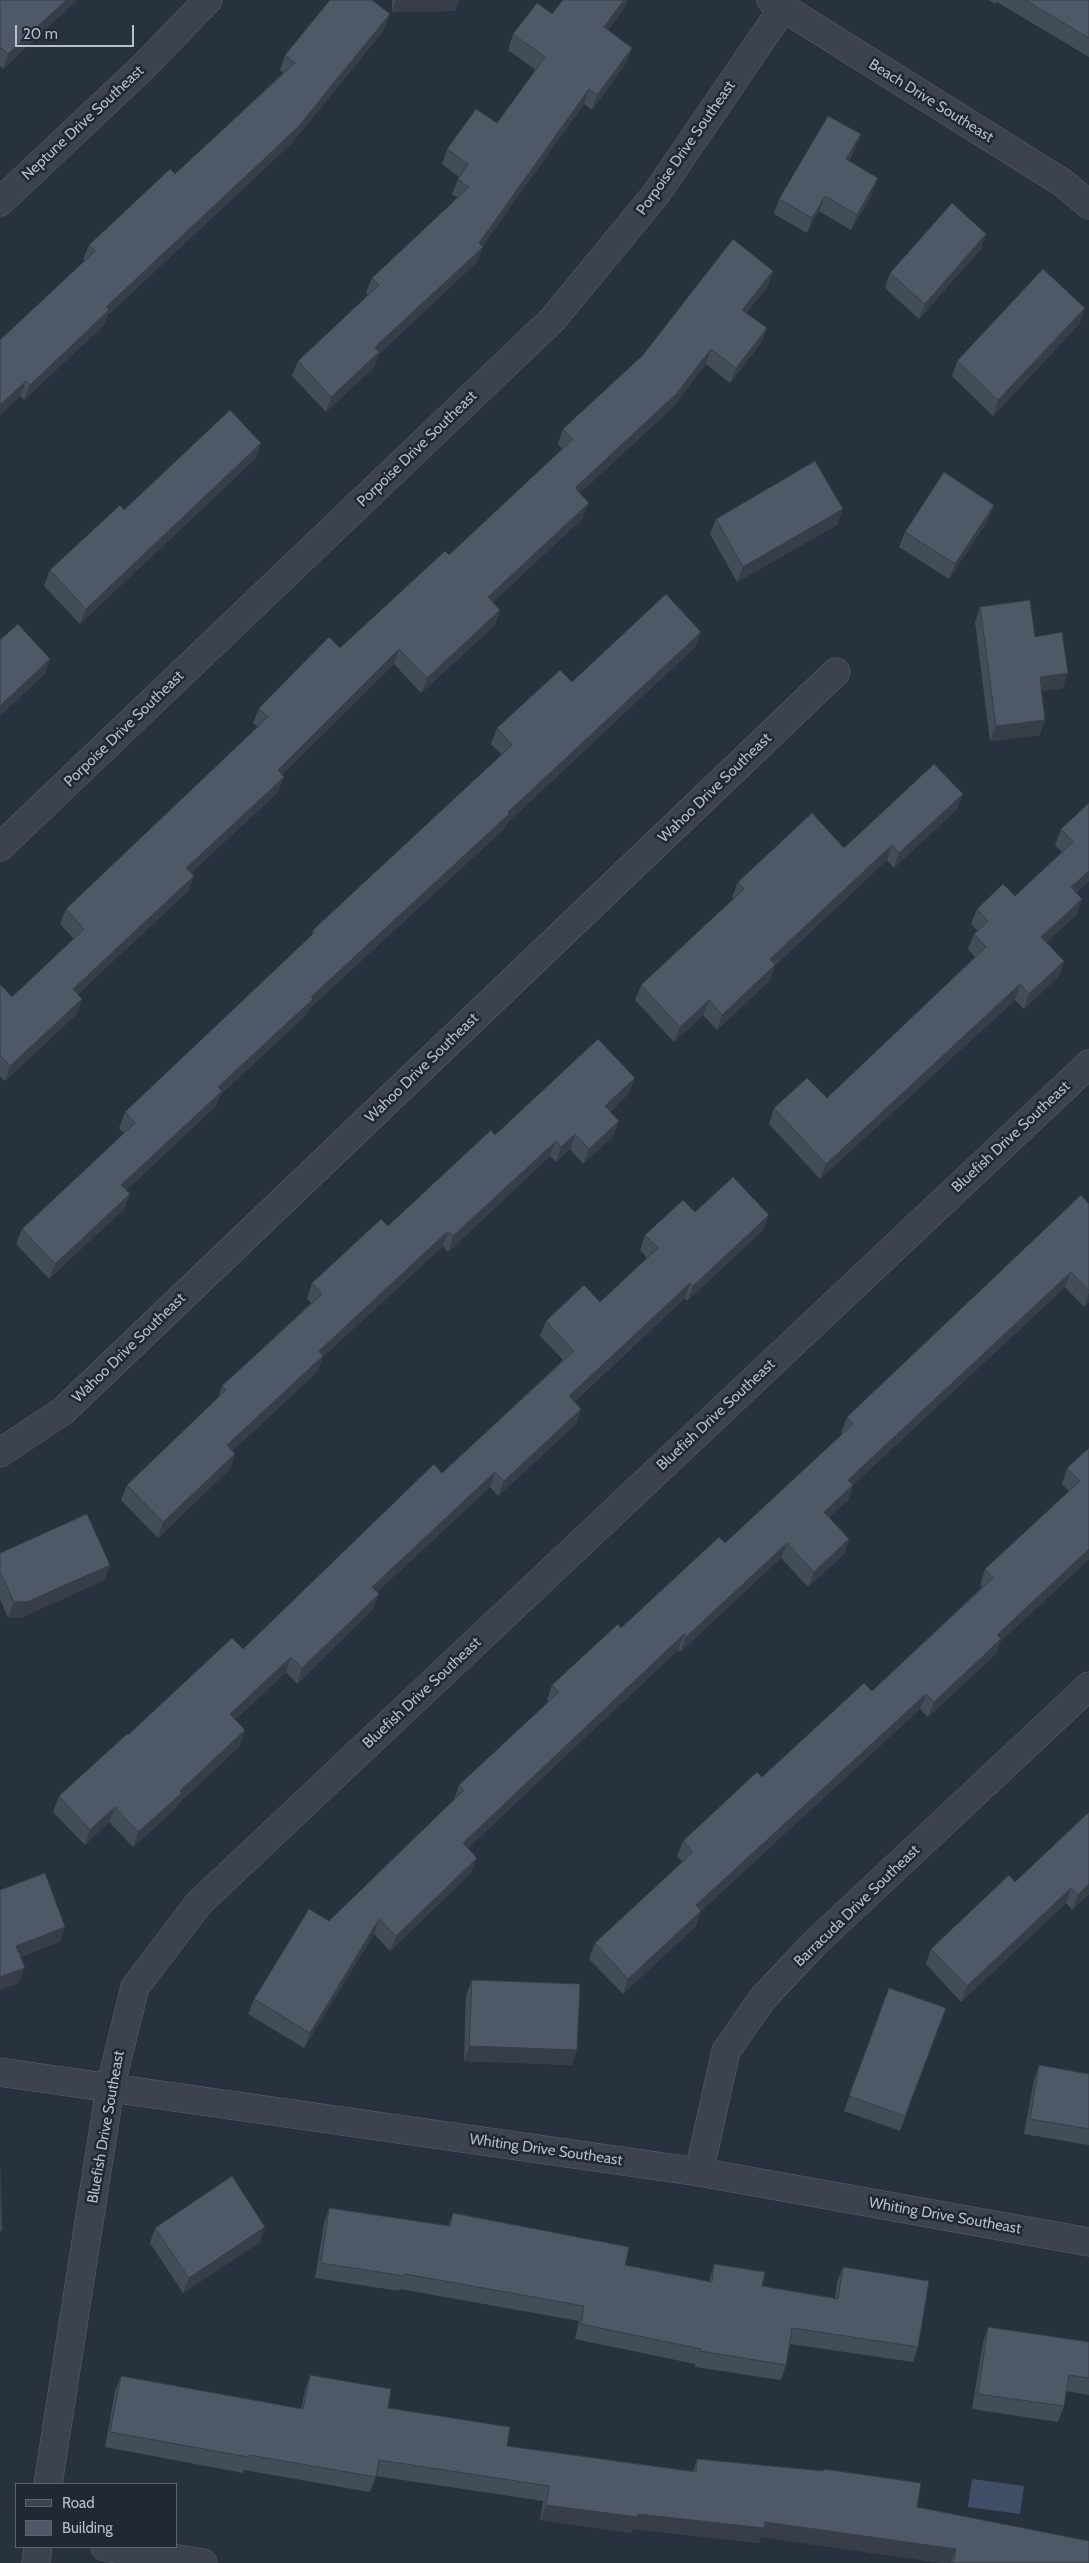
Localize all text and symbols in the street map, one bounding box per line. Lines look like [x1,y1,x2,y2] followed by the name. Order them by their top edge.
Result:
[18,15,136,47] scale bar
[23,25,58,43] text: 20 m
[865,55,997,147] street label: Beach Drive Southeast
[18,62,148,184] street label: Neptune Drive Southeast
[633,77,739,219] street label: Porpoise Drive Southeast
[353,387,481,511] street label: Porpoise Drive Southeast
[60,667,188,791] street label: Porpoise Drive Southeast
[655,729,775,847] street label: Wahoo Drive Southeast
[362,1009,482,1127] street label: Wahoo Drive Southeast
[948,1078,1074,1196] street label: Bluefish Drive Southeast
[69,1289,189,1407] street label: Wahoo Drive Southeast
[653,1356,779,1474] street label: Bluefish Drive Southeast
[359,1634,485,1752] street label: Bluefish Drive Southeast
[790,1841,924,1971] street label: Barracuda Drive Southeast
[84,2049,128,2205] street label: Bluefish Drive Southeast
[468,2130,624,2170] street label: Whiting Drive Southeast
[868,2194,1022,2238] street label: Whiting Drive Southeast
[15,2483,178,2548] legend
[62,2494,95,2512] text: Road
[62,2519,113,2537] text: Building

